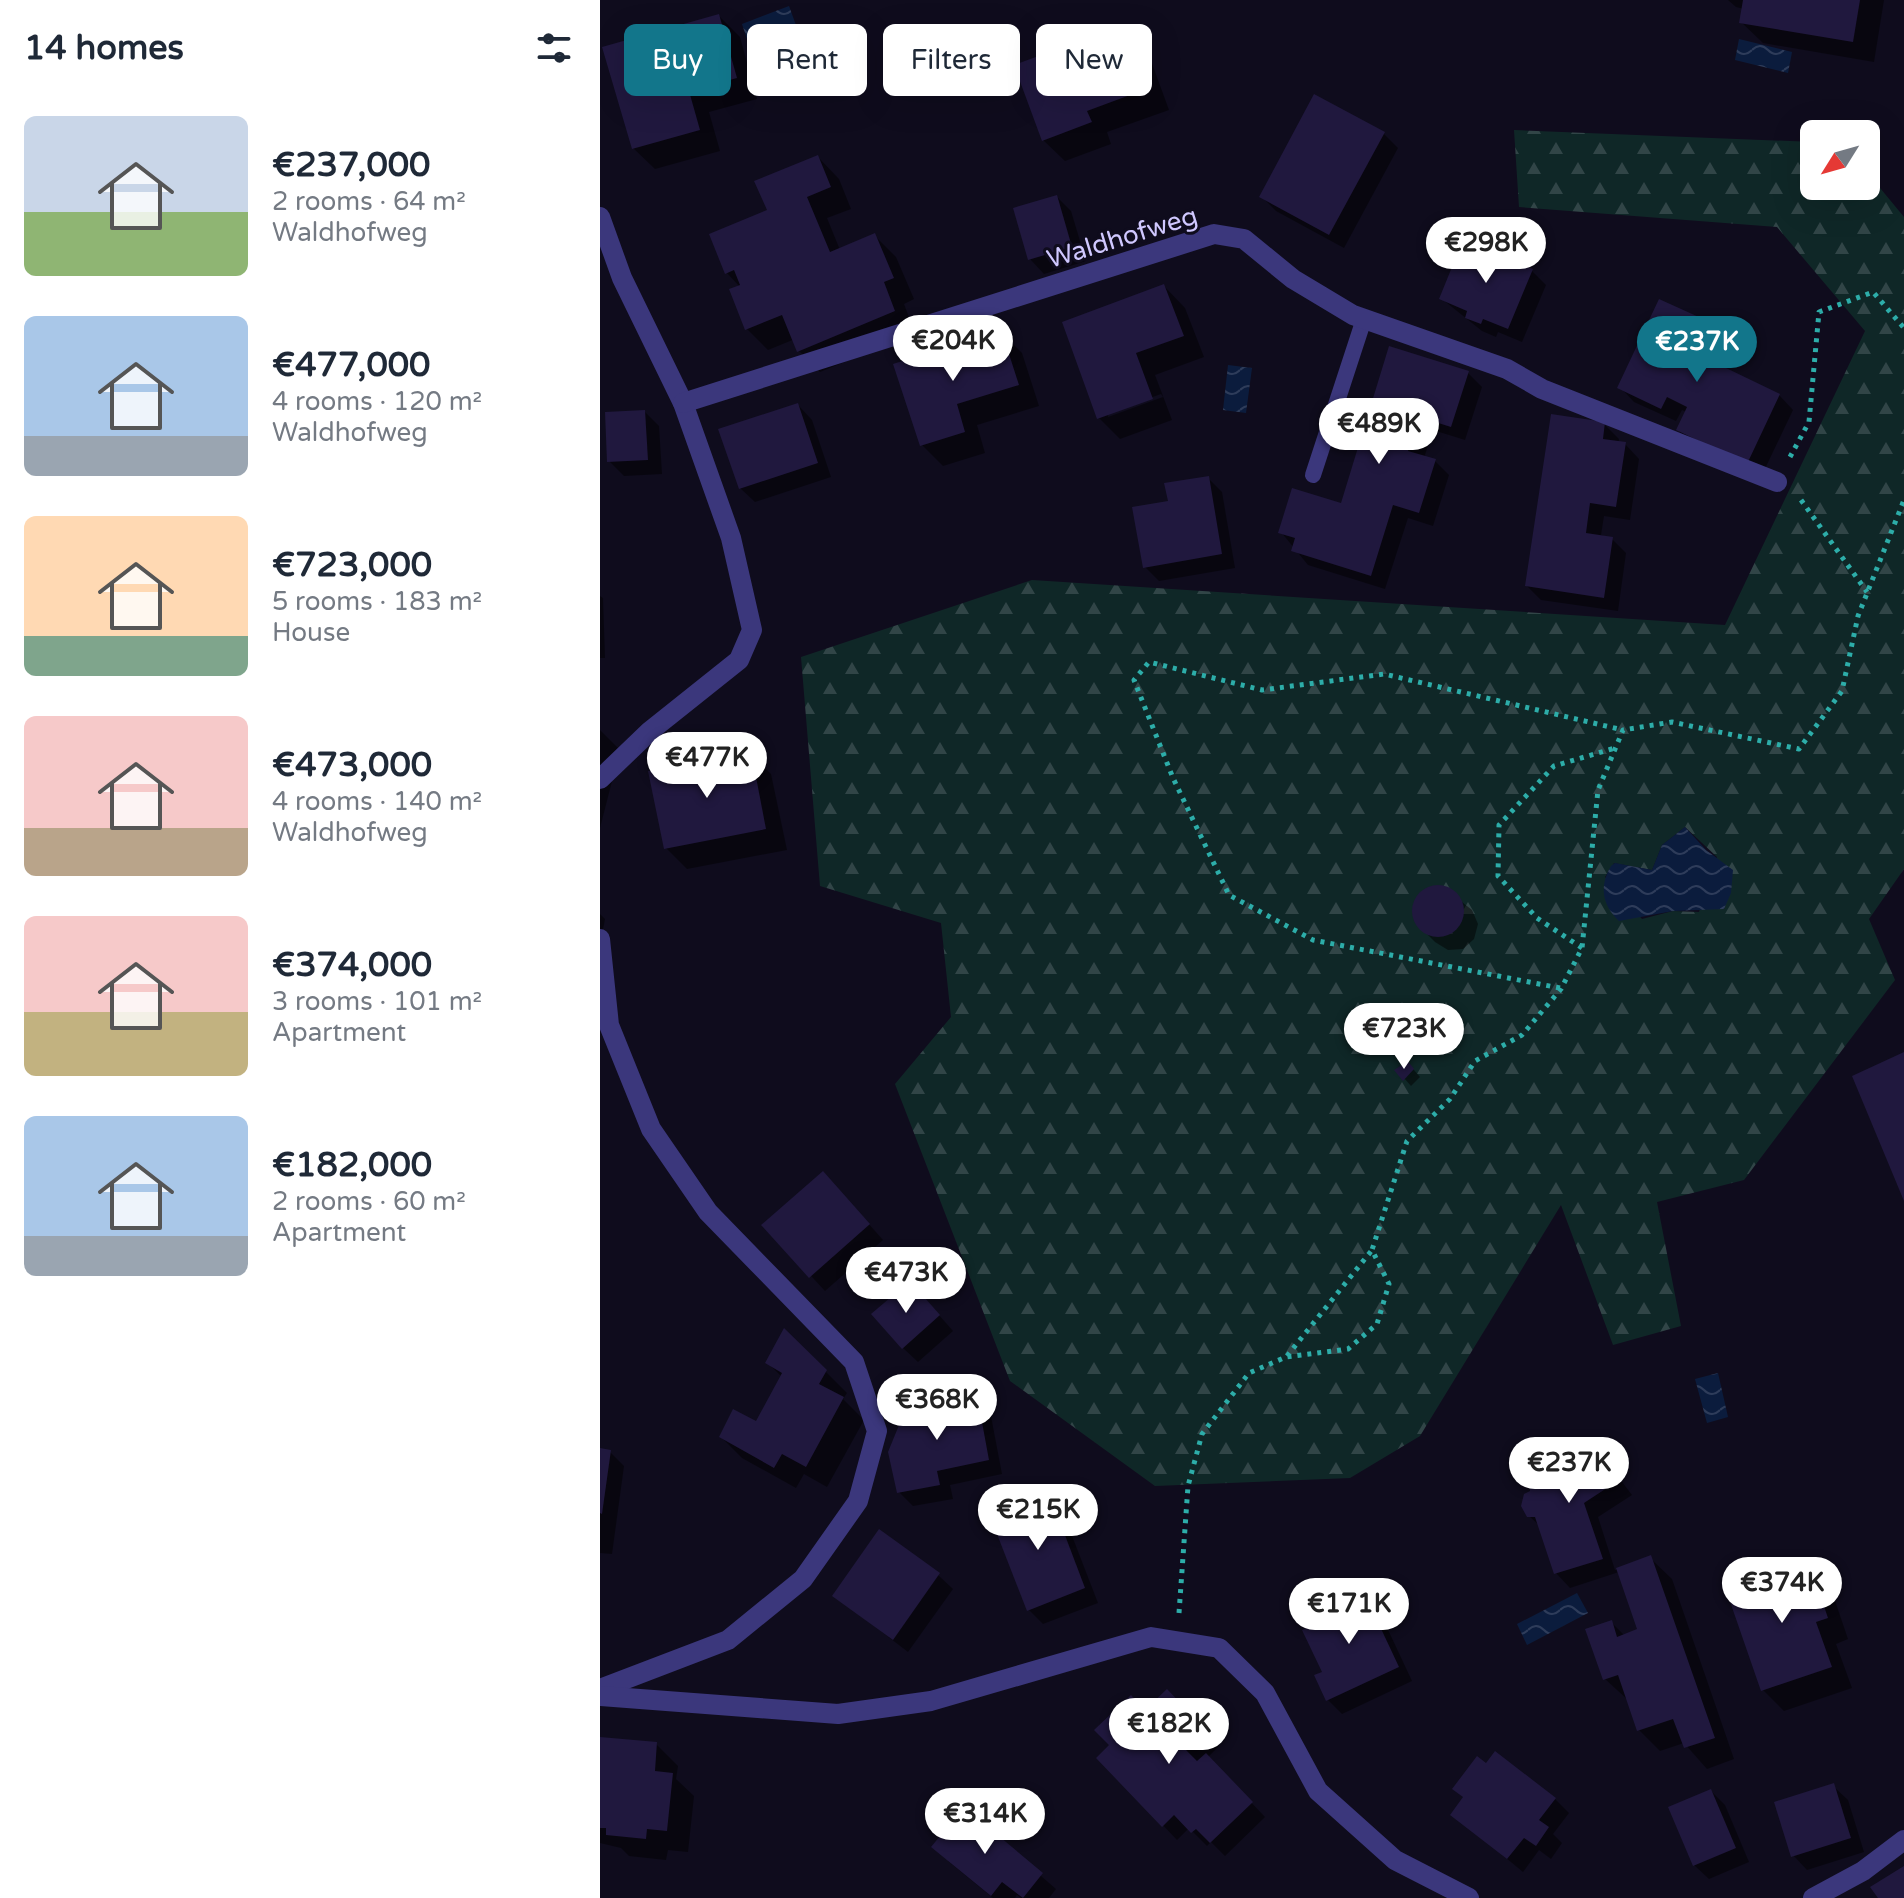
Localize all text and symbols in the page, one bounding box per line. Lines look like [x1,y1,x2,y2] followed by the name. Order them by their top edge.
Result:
[624,24,731,96] chip: Buy
[747,24,867,96] chip: Rent
[883,24,1020,96] chip: Filters
[1036,24,1152,96] chip: New
[532,26,576,70] icon: filters
[24,28,184,69] text: 14 homes
[1800,120,1880,200] north arrow
[1800,120,1880,200] map controls
[272,145,430,186] text: €237,000
[88,148,184,244] icon: home
[272,186,466,217] text: 2 rooms · 64 m²
[1043,200,1201,275] street label: Waldhofweg
[272,217,428,248] text: Waldhofweg
[1430,217,1542,285] pin: €298K
[1444,227,1528,258] text: €298K
[897,315,1009,383] pin: €204K
[1641,316,1753,384] pin: €237K
[911,325,995,356] text: €204K
[1655,326,1739,357] text: €237K
[272,345,430,386] text: €477,000
[88,348,184,444] icon: home
[272,386,482,417] text: 4 rooms · 120 m²
[1323,398,1435,466] pin: €489K
[1337,408,1421,439] text: €489K
[272,417,428,448] text: Waldhofweg
[272,545,432,586] text: €723,000
[88,548,184,644] icon: home
[272,586,482,617] text: 5 rooms · 183 m²
[272,617,350,648] text: House
[651,732,763,800] pin: €477K
[665,742,749,773] text: €477K
[272,745,432,786] text: €473,000
[88,748,184,844] icon: home
[272,786,482,817] text: 4 rooms · 140 m²
[272,817,428,848] text: Waldhofweg
[272,945,432,986] text: €374,000
[88,948,184,1044] icon: home
[272,986,482,1017] text: 3 rooms · 101 m²
[1348,1003,1460,1071] pin: €723K
[1362,1013,1446,1044] text: €723K
[272,1017,406,1048] text: Apartment
[272,1145,432,1186] text: €182,000
[88,1148,184,1244] icon: home
[272,1186,466,1217] text: 2 rooms · 60 m²
[272,1217,406,1248] text: Apartment
[850,1247,962,1315] pin: €473K
[864,1257,948,1288] text: €473K
[881,1374,993,1442] pin: €368K
[895,1384,979,1415] text: €368K
[1513,1437,1625,1505] pin: €237K
[1527,1447,1611,1478] text: €237K
[982,1484,1094,1552] pin: €215K
[996,1494,1080,1525] text: €215K
[1726,1557,1838,1625] pin: €374K
[1740,1567,1824,1598] text: €374K
[1293,1578,1405,1646] pin: €171K
[1307,1588,1391,1619] text: €171K
[1113,1698,1225,1766] pin: €182K
[1127,1708,1211,1739] text: €182K
[929,1788,1041,1856] pin: €314K
[943,1798,1027,1829] text: €314K

